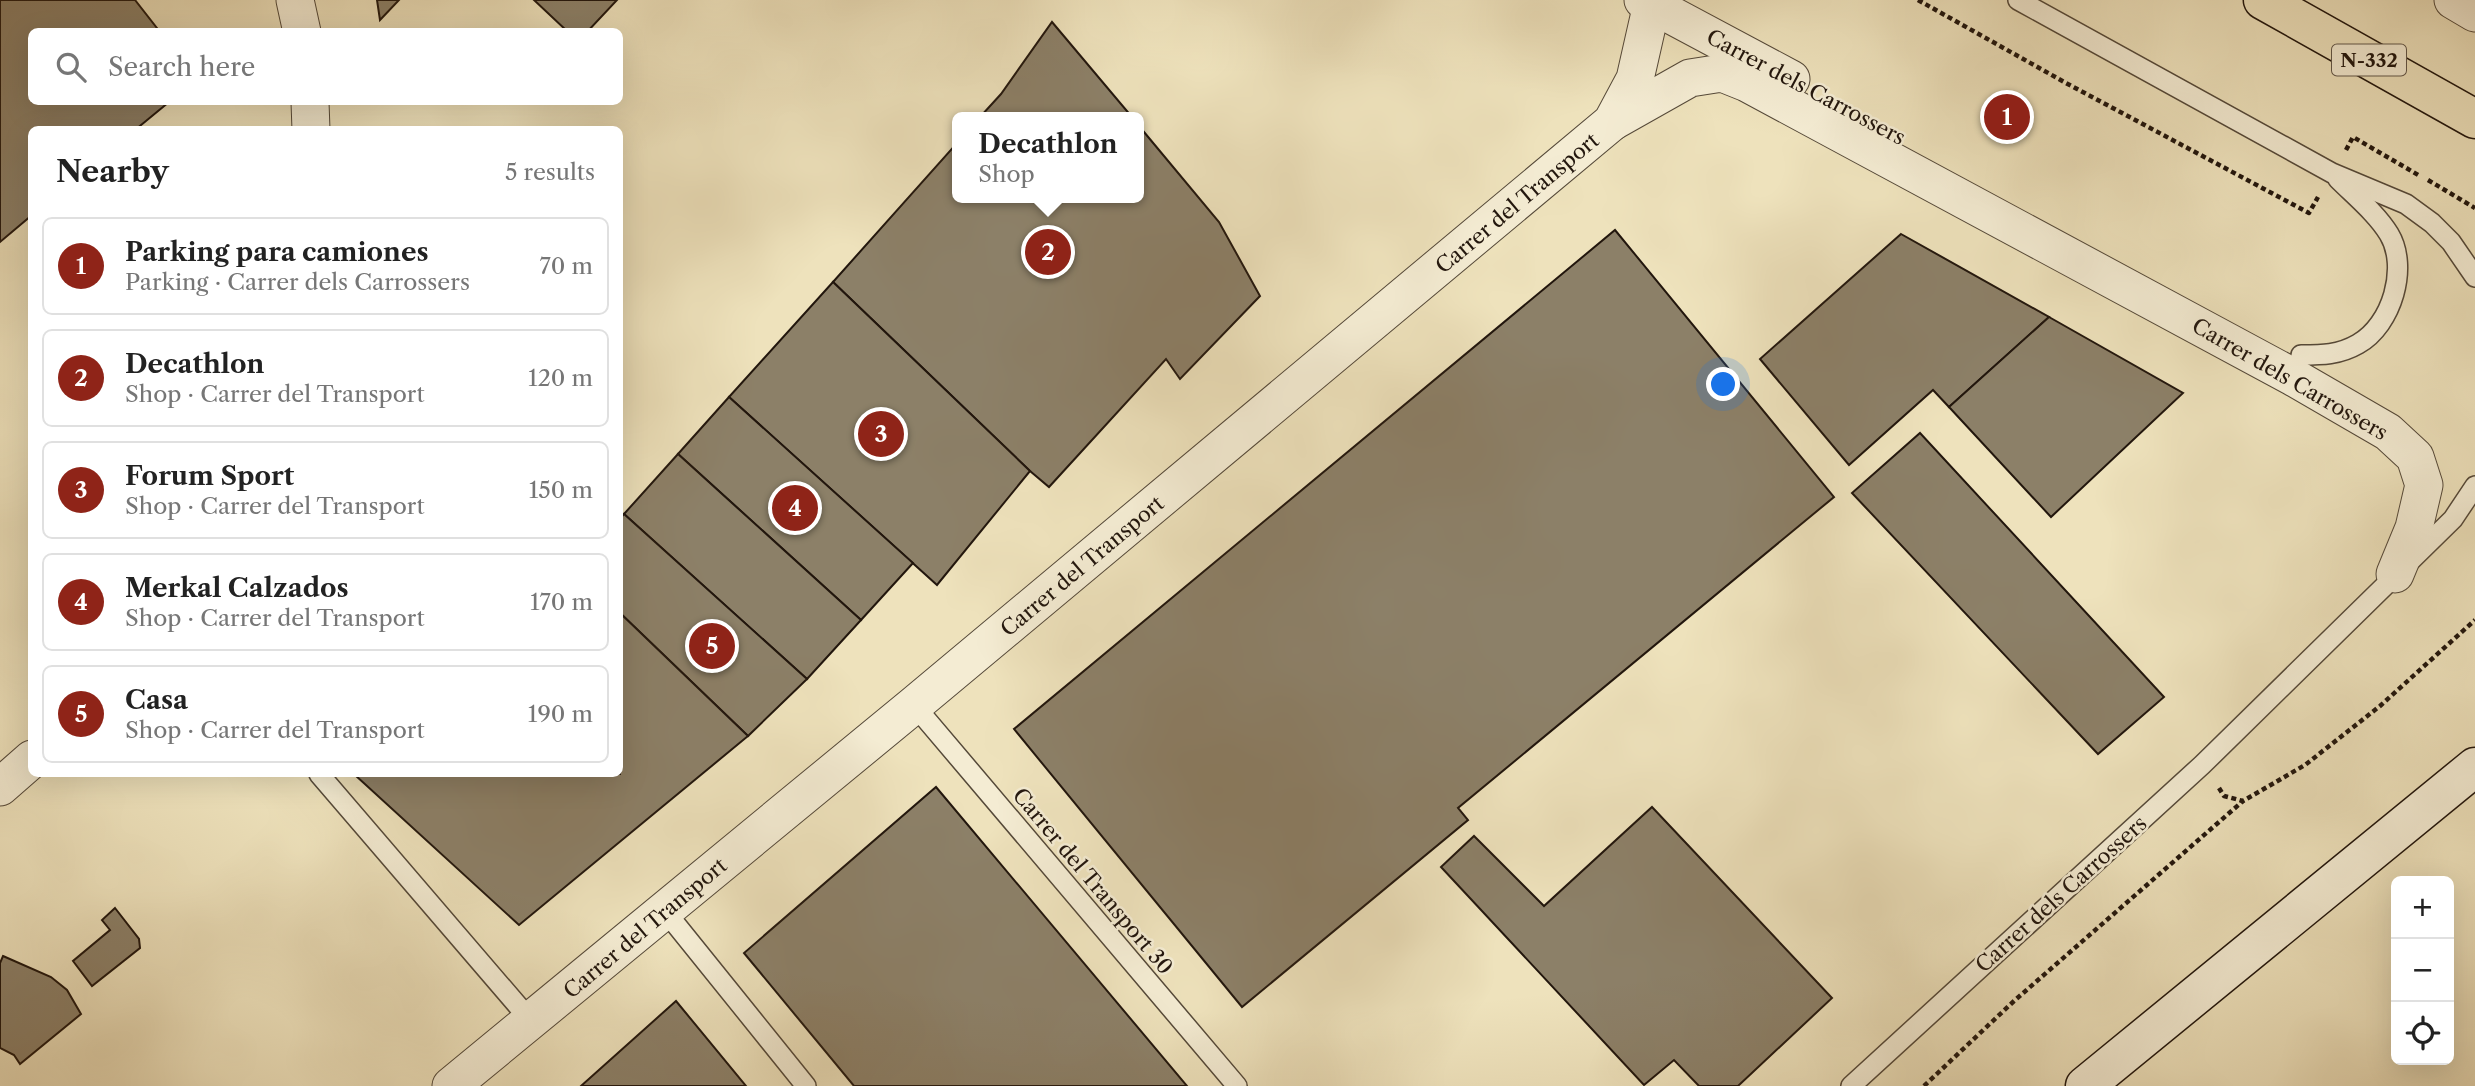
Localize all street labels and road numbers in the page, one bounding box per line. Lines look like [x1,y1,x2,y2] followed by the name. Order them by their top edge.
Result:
[1702,24,1910,150] street label: Carrer dels Carrossers
[2332,44,2406,76] road number: N-332
[1430,127,1604,278] street label: Carrer del Transport
[2188,313,2392,445] street label: Carrer dels Carrossers
[995,490,1169,641] street label: Carrer del Transport
[1008,783,1178,979] street label: Carrer del Transport 30
[1970,811,2152,977] street label: Carrer dels Carrossers
[558,852,732,1003] street label: Carrer del Transport

